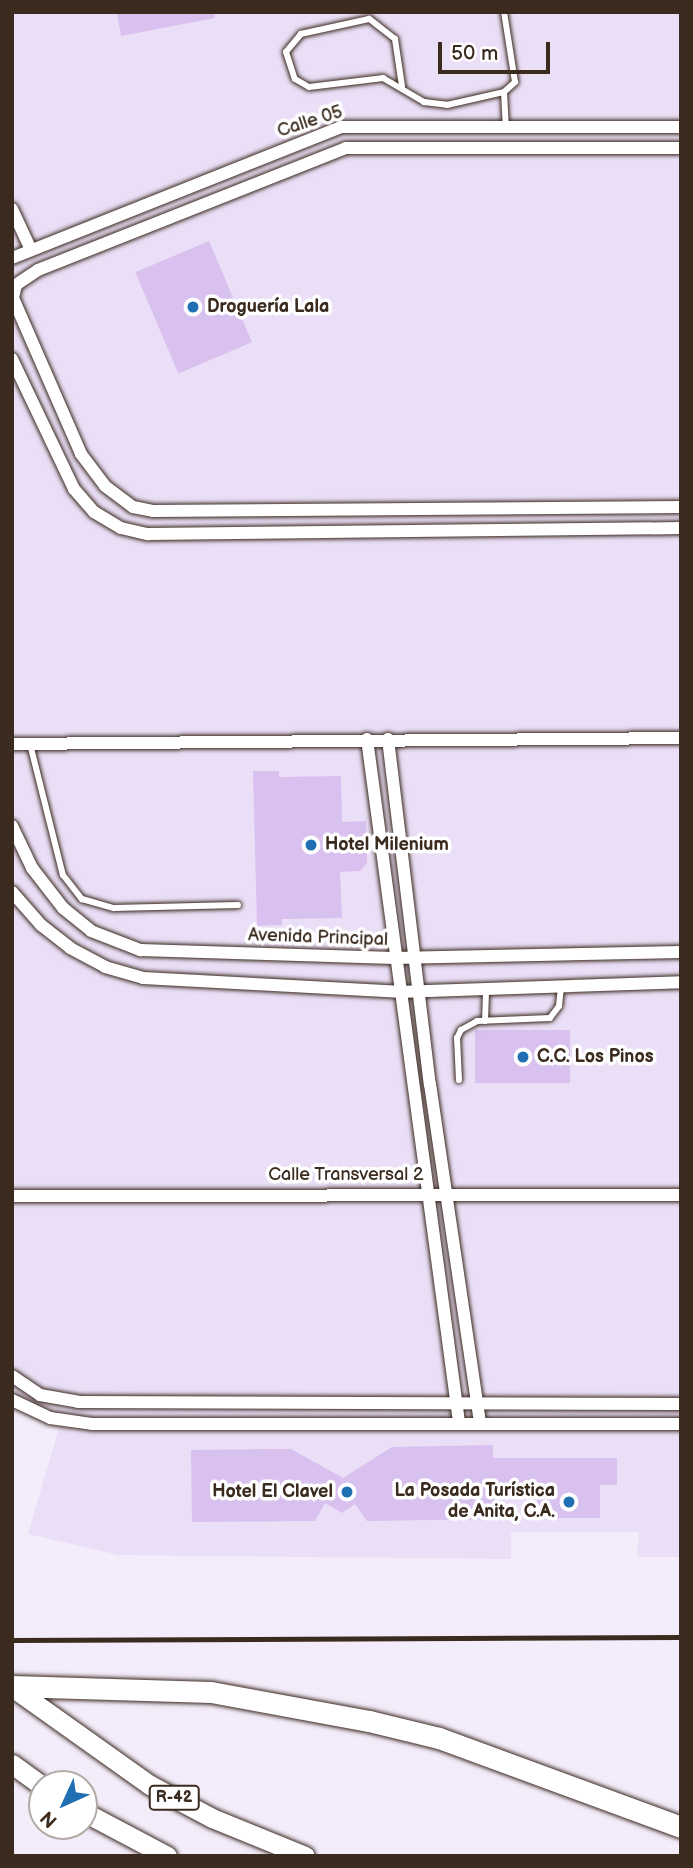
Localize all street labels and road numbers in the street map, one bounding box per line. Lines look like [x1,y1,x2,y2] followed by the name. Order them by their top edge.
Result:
[275,101,345,143] street label: Calle 05
[248,925,388,951] street label: Avenida Principal
[268,1164,424,1186] street label: Calle Transversal 2
[148,1786,200,1810] road number: R-42

